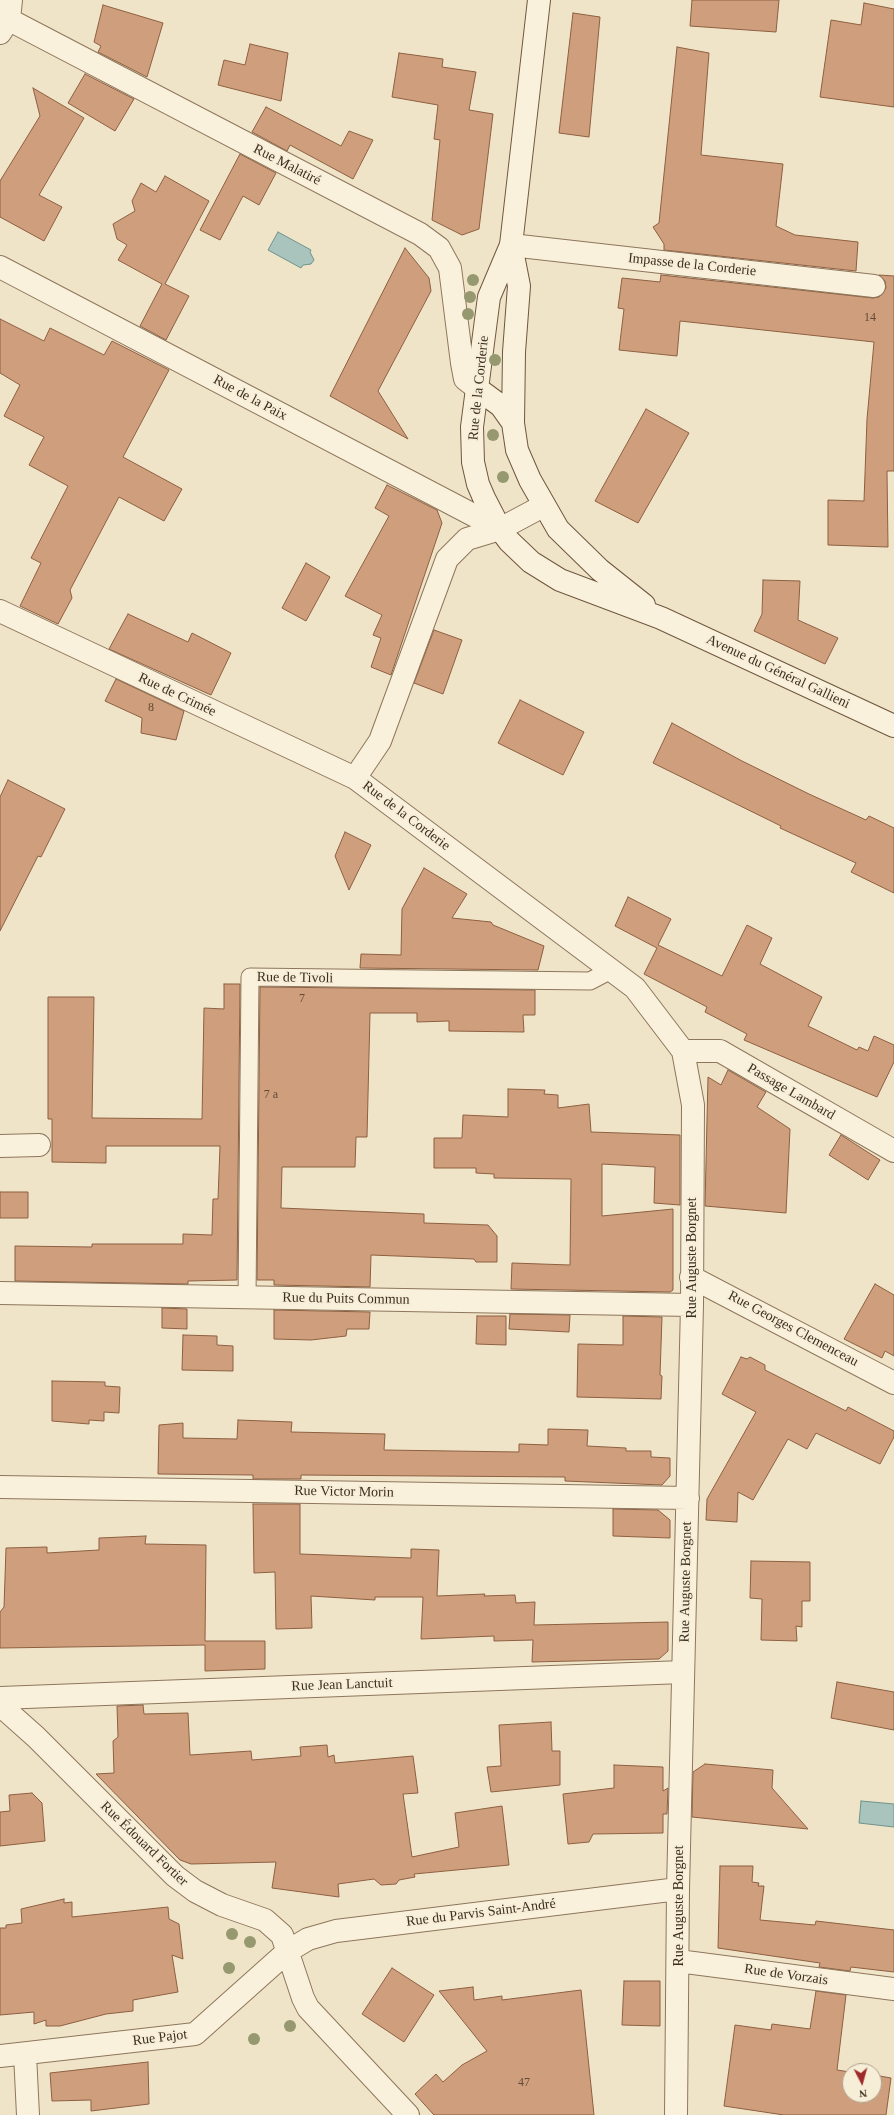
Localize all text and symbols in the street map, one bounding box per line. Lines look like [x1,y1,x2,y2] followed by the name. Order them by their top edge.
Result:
[250,141,324,189] street label: Rue Malatiré
[627,250,757,280] street label: Impasse de la Corderie
[864,311,876,325] house number: 14
[465,335,493,441] street label: Rue de la Corderie
[210,372,290,424] street label: Rue de la Paix
[704,631,852,713] street label: Avenue du Général Gallieni
[135,670,219,720] street label: Rue de Crimée
[148,701,154,715] house number: 8
[359,778,453,854] street label: Rue de la Corderie
[257,969,333,987] street label: Rue de Tivoli
[299,992,305,1006] house number: 7
[744,1060,838,1124] street label: Passage Lambard
[264,1088,278,1102] house number: 7 a
[684,1197,700,1319] street label: Rue Auguste Borgnet
[725,1288,861,1370] street label: Rue Georges Clemenceau
[282,1289,410,1309] street label: Rue du Puits Commun
[294,1483,394,1501] street label: Rue Victor Morin
[677,1521,695,1643] street label: Rue Auguste Borgnet
[291,1675,393,1695] street label: Rue Jean Lanctuit
[97,1798,191,1890] street label: Rue Édouard Fortier
[671,1845,687,1967] street label: Rue Auguste Borgnet
[405,1895,557,1931] street label: Rue du Parvis Saint-André
[743,1961,829,1989] street label: Rue de Vorzais
[132,2026,188,2050] street label: Rue Pajot
[842,2063,882,2103] north arrow
[518,2076,530,2090] house number: 47
[859,2088,868,2100] text: N

